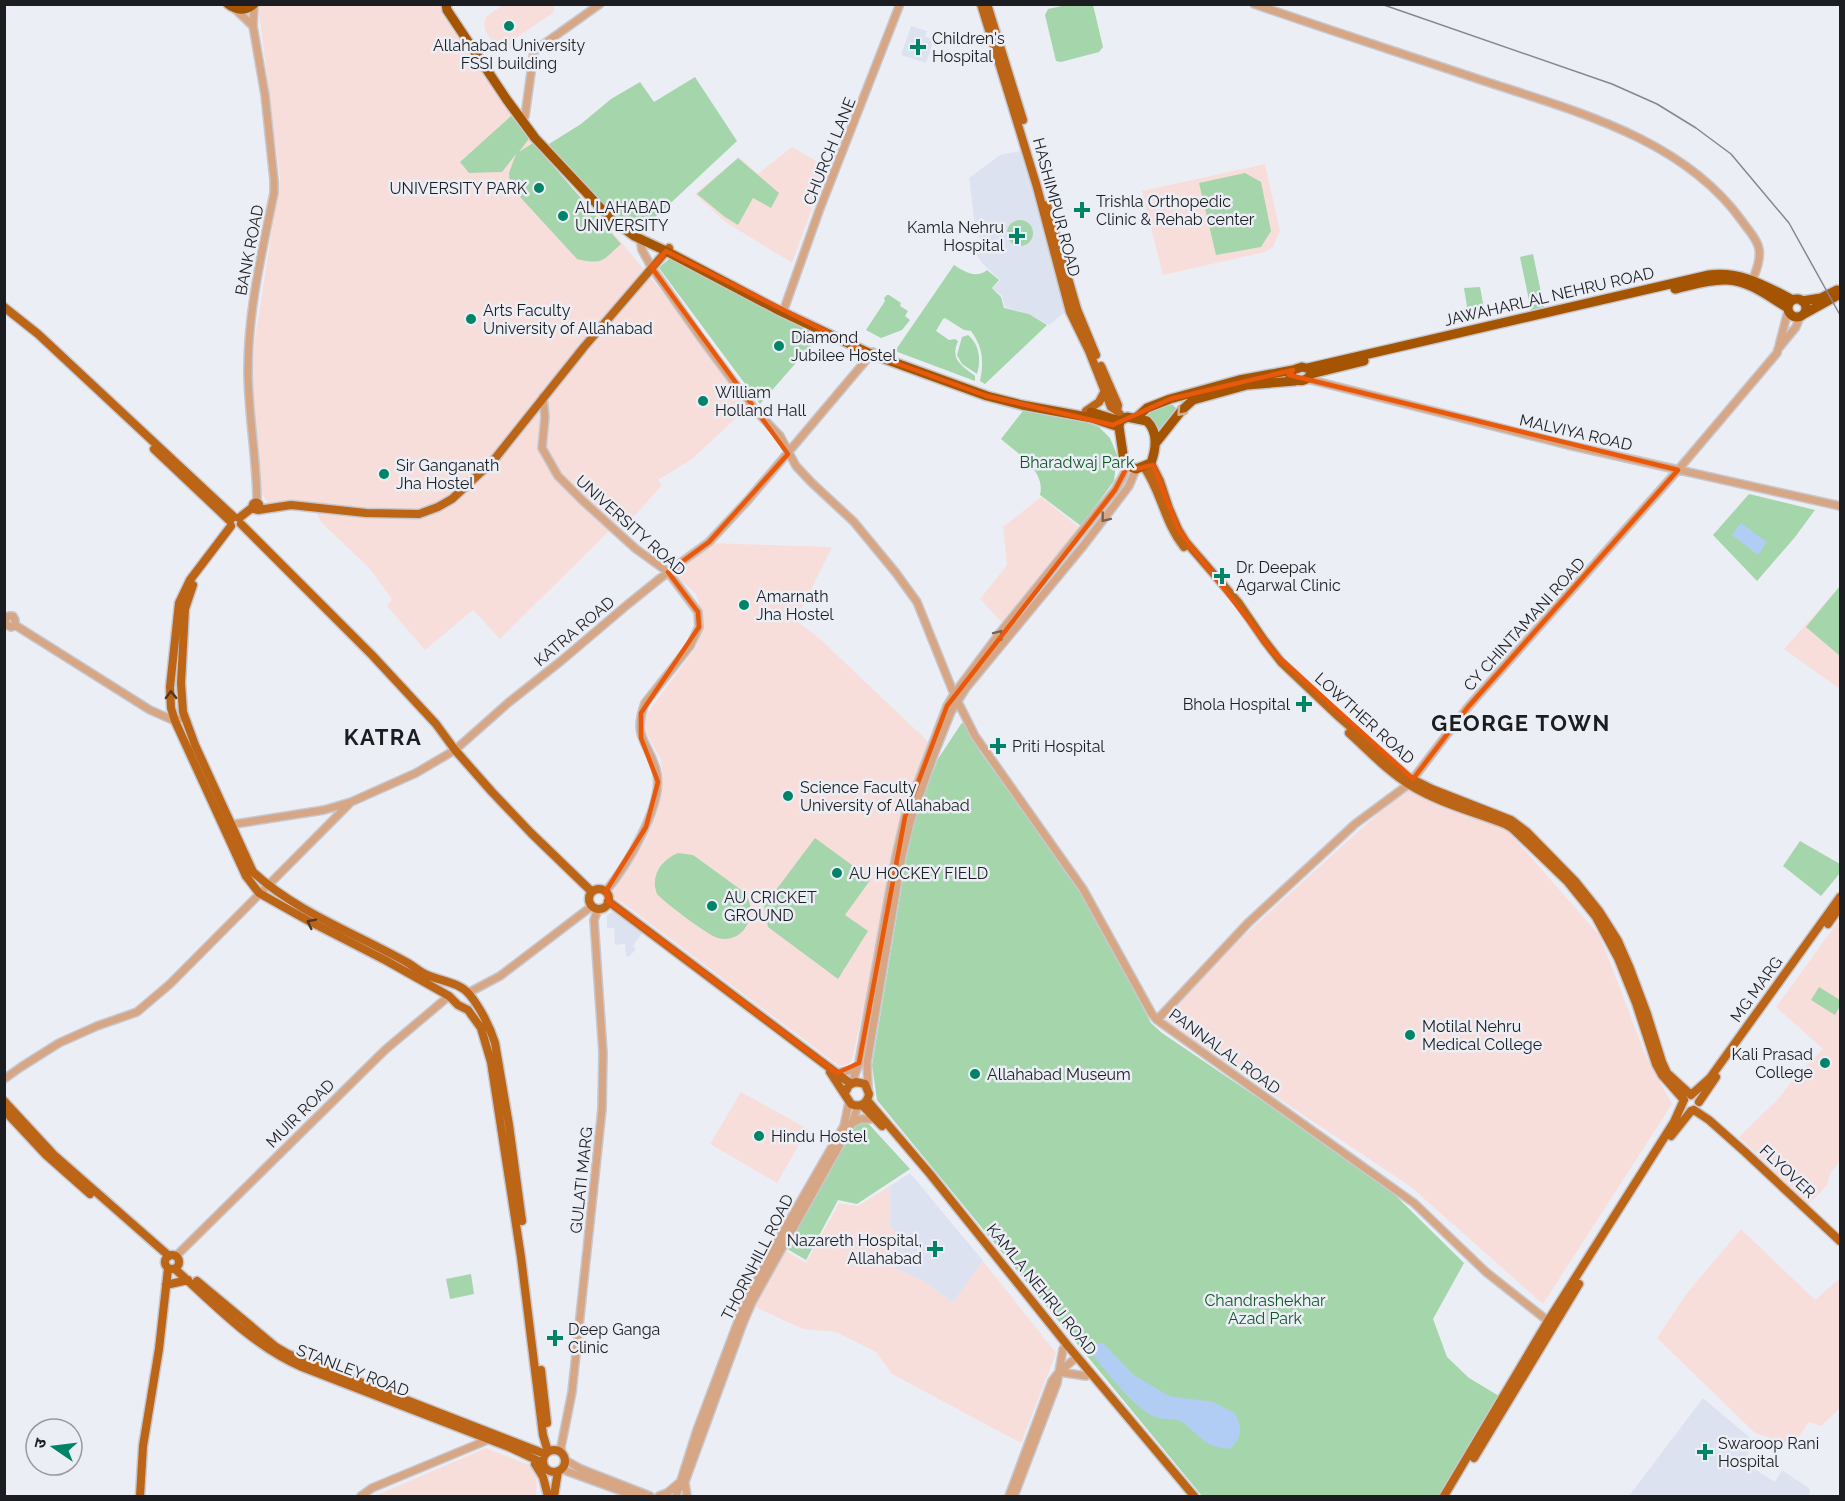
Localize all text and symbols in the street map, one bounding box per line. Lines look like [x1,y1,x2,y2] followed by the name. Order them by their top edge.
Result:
[502,19,516,33] marker: Allahabad University FSSI building
[932,29,1005,66] place label: Children's Hospital
[433,36,585,73] place label: Allahabad University FSSI building
[909,38,927,56] marker: Children's Hospital
[799,94,860,208] street label: CHURCH LANE
[1029,136,1084,279] street label: HASHIMPUR ROAD
[389,179,528,198] place label: UNIVERSITY PARK
[532,181,546,195] marker: UNIVERSITY PARK
[1096,192,1255,229] place label: Trishla Orthopedic Clinic & Rehab center
[575,198,671,235] place label: ALLAHABAD UNIVERSITY
[1073,201,1091,219] marker: Trishla Orthopedic Clinic & Rehab center
[231,203,268,297] street label: BANK ROAD
[556,209,570,223] marker: ALLAHABAD UNIVERSITY
[907,218,1005,255] place label: Kamla Nehru Hospital
[1008,227,1026,245] marker: Kamla Nehru Hospital
[1442,263,1656,330] street label: JAWAHARLAL NEHRU ROAD
[483,301,653,338] place label: Arts Faculty University of Allahabad
[464,312,478,326] marker: Arts Faculty University of Allahabad
[791,328,897,365] place label: Diamond Jubilee Hostel
[772,339,786,353] marker: Diamond Jubilee Hostel
[715,383,807,420] place label: William Holland Hall
[696,394,710,408] marker: William Holland Hall
[1177,405,1188,416] one-way arrow
[1518,410,1634,455] street label: MALVIYA ROAD
[1020,453,1135,472] park label: Bharadwaj Park
[396,456,499,493] place label: Sir Ganganath Jha Hostel
[377,467,391,481] marker: Sir Ganganath Jha Hostel
[572,471,689,580] street label: UNIVERSITY ROAD
[1101,511,1112,522] one-way arrow
[1460,554,1589,695] street label: CY CHINTAMANI ROAD
[1236,558,1341,595] place label: Dr. Deepak Agarwal Clinic
[1213,567,1231,585] marker: Dr. Deepak Agarwal Clinic
[756,587,834,624] place label: Amarnath Jha Hostel
[530,592,618,670] street label: KATRA ROAD
[737,598,751,612] marker: Amarnath Jha Hostel
[991,630,1002,641] one-way arrow
[1311,669,1418,768] street label: LOWTHER ROAD
[164,690,177,699] one-way arrow
[1183,695,1291,714] place label: Bhola Hospital
[1295,695,1313,713] marker: Bhola Hospital
[1431,710,1611,736] district label: GEORGE TOWN
[344,724,422,750] district label: KATRA
[989,737,1007,755] marker: Priti Hospital
[1012,737,1105,756] place label: Priti Hospital
[800,778,970,815] place label: Science Faculty University of Allahabad
[781,789,795,803] marker: Science Faculty University of Allahabad
[849,864,988,883] place label: AU HOCKEY FIELD
[830,866,844,880] marker: AU HOCKEY FIELD
[724,888,817,925] place label: AU CRICKET GROUND
[705,899,719,913] marker: AU CRICKET GROUND
[307,918,318,930] one-way arrow
[1726,953,1787,1026] street label: MG MARG
[1165,1005,1284,1098] street label: PANNALAL ROAD
[1422,1017,1542,1054] place label: Motilal Nehru Medical College
[1403,1028,1417,1042] marker: Motilal Nehru Medical College
[1731,1045,1813,1082] place label: Kali Prasad College
[1818,1056,1832,1070] marker: Kali Prasad College
[987,1065,1131,1084] place label: Allahabad Museum
[968,1067,982,1081] marker: Allahabad Museum
[262,1075,339,1152] street label: MUIR ROAD
[566,1126,597,1234] street label: GULATI MARG
[771,1127,868,1146] place label: Hindu Hostel
[752,1129,766,1143] marker: Hindu Hostel
[1756,1141,1819,1202] street label: FLYOVER
[717,1191,797,1323] street label: THORNHILL ROAD
[983,1220,1101,1359] street label: KAMLA NEHRU ROAD
[787,1231,922,1268] place label: Nazareth Hospital, Allahabad
[926,1240,944,1258] marker: Nazareth Hospital, Allahabad
[1204,1291,1326,1328] park label: Chandrashekhar Azad Park
[568,1320,660,1357] place label: Deep Ganga Clinic
[546,1329,564,1347] marker: Deep Ganga Clinic
[294,1340,412,1401] street label: STANLEY ROAD
[24,1417,84,1477] north arrow
[1718,1434,1819,1471] place label: Swaroop Rani Hospital
[30,1436,50,1450] text: उ
[1696,1443,1714,1461] marker: Swaroop Rani Hospital

